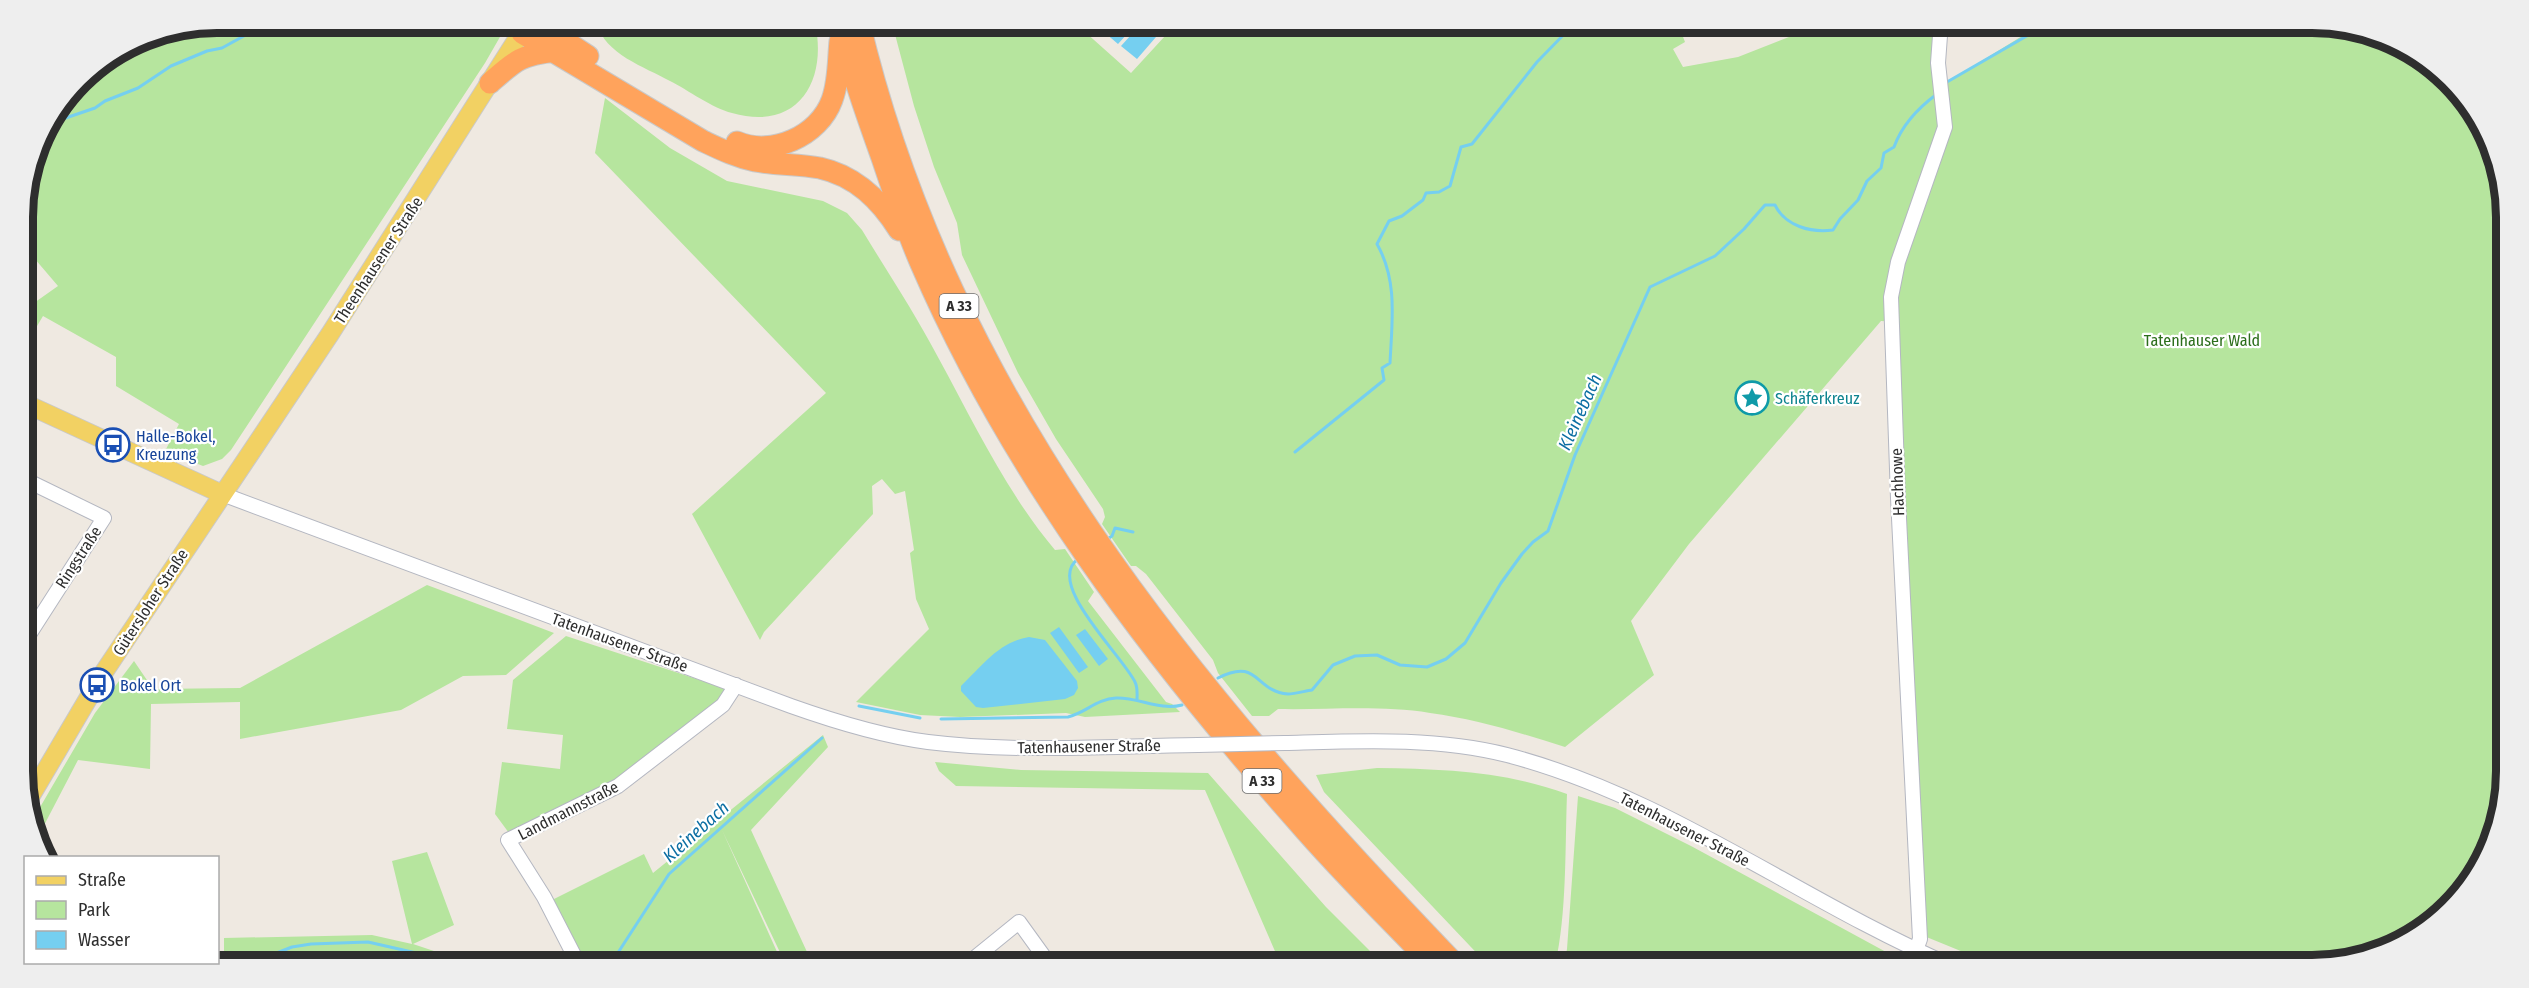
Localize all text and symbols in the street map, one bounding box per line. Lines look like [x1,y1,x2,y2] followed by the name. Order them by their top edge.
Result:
[330,193,427,327] street label: Theenhausener Straße
[940,294,978,318] road number: A 33
[2144,331,2260,350] park label: Tatenhauser Wald
[1553,370,1607,454] water label: Kleinebach
[1734,380,1770,416] place icon: Schäferkreuz
[1775,389,1859,408] place label: Schäferkreuz
[95,427,131,463] bus stop icon: Halle-Bokel, Kreuzung
[136,427,216,464] place label: Halle-Bokel, Kreuzung
[1887,448,1908,516] street label: Hachhowe
[51,523,106,592] street label: Ringstraße
[109,545,192,659] street label: Gütersloher Straße
[549,609,691,676] street label: Tatenhausener Straße
[79,667,115,703] bus stop icon: Bokel Ort
[120,676,182,695] place label: Bokel Ort
[1017,736,1161,757] street label: Tatenhausener Straße
[1242,769,1282,793] road number: A 33
[515,777,622,844] street label: Landmannstraße
[1617,788,1753,870] street label: Tatenhausener Straße
[658,797,734,867] water label: Kleinebach
[24,856,219,964] legend
[78,869,126,891] text: Straße
[78,899,111,921] text: Park
[78,929,131,951] text: Wasser

